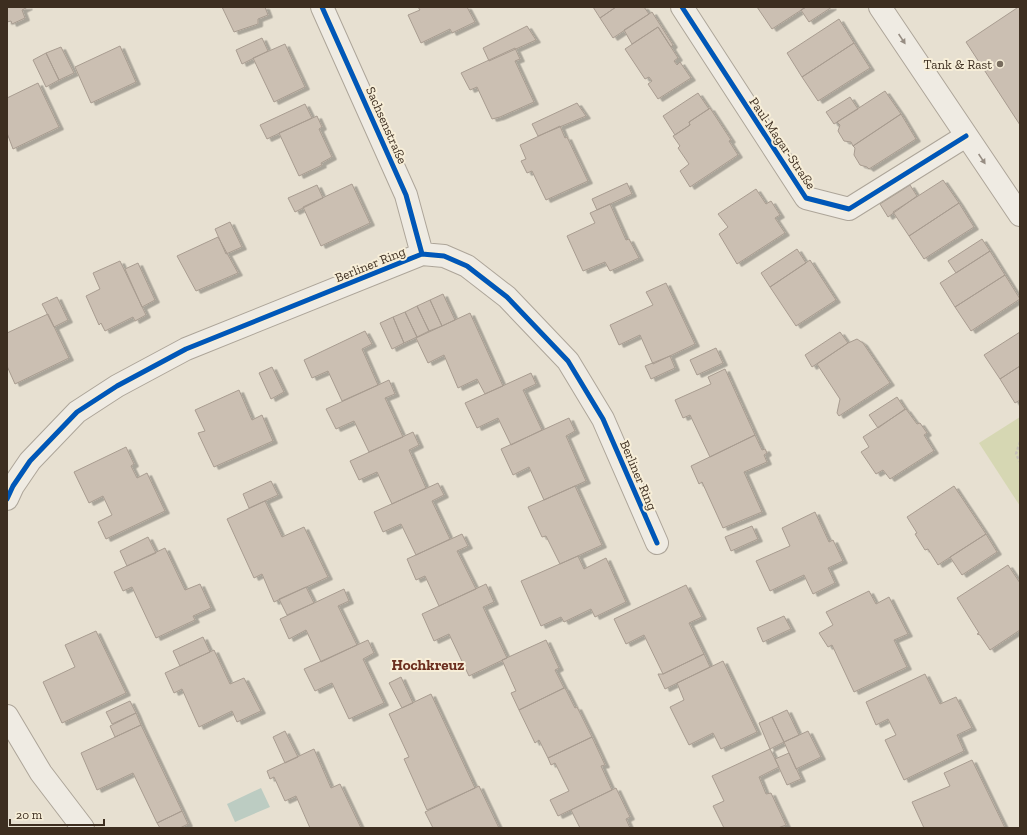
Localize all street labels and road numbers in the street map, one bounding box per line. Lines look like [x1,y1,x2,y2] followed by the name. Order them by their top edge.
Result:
[363,84,410,166] street label: Sachsenstraße
[746,95,819,192] street label: Paul-Magar-Straße
[333,244,408,285] street label: Berliner Ring
[617,438,660,512] street label: Berliner Ring

